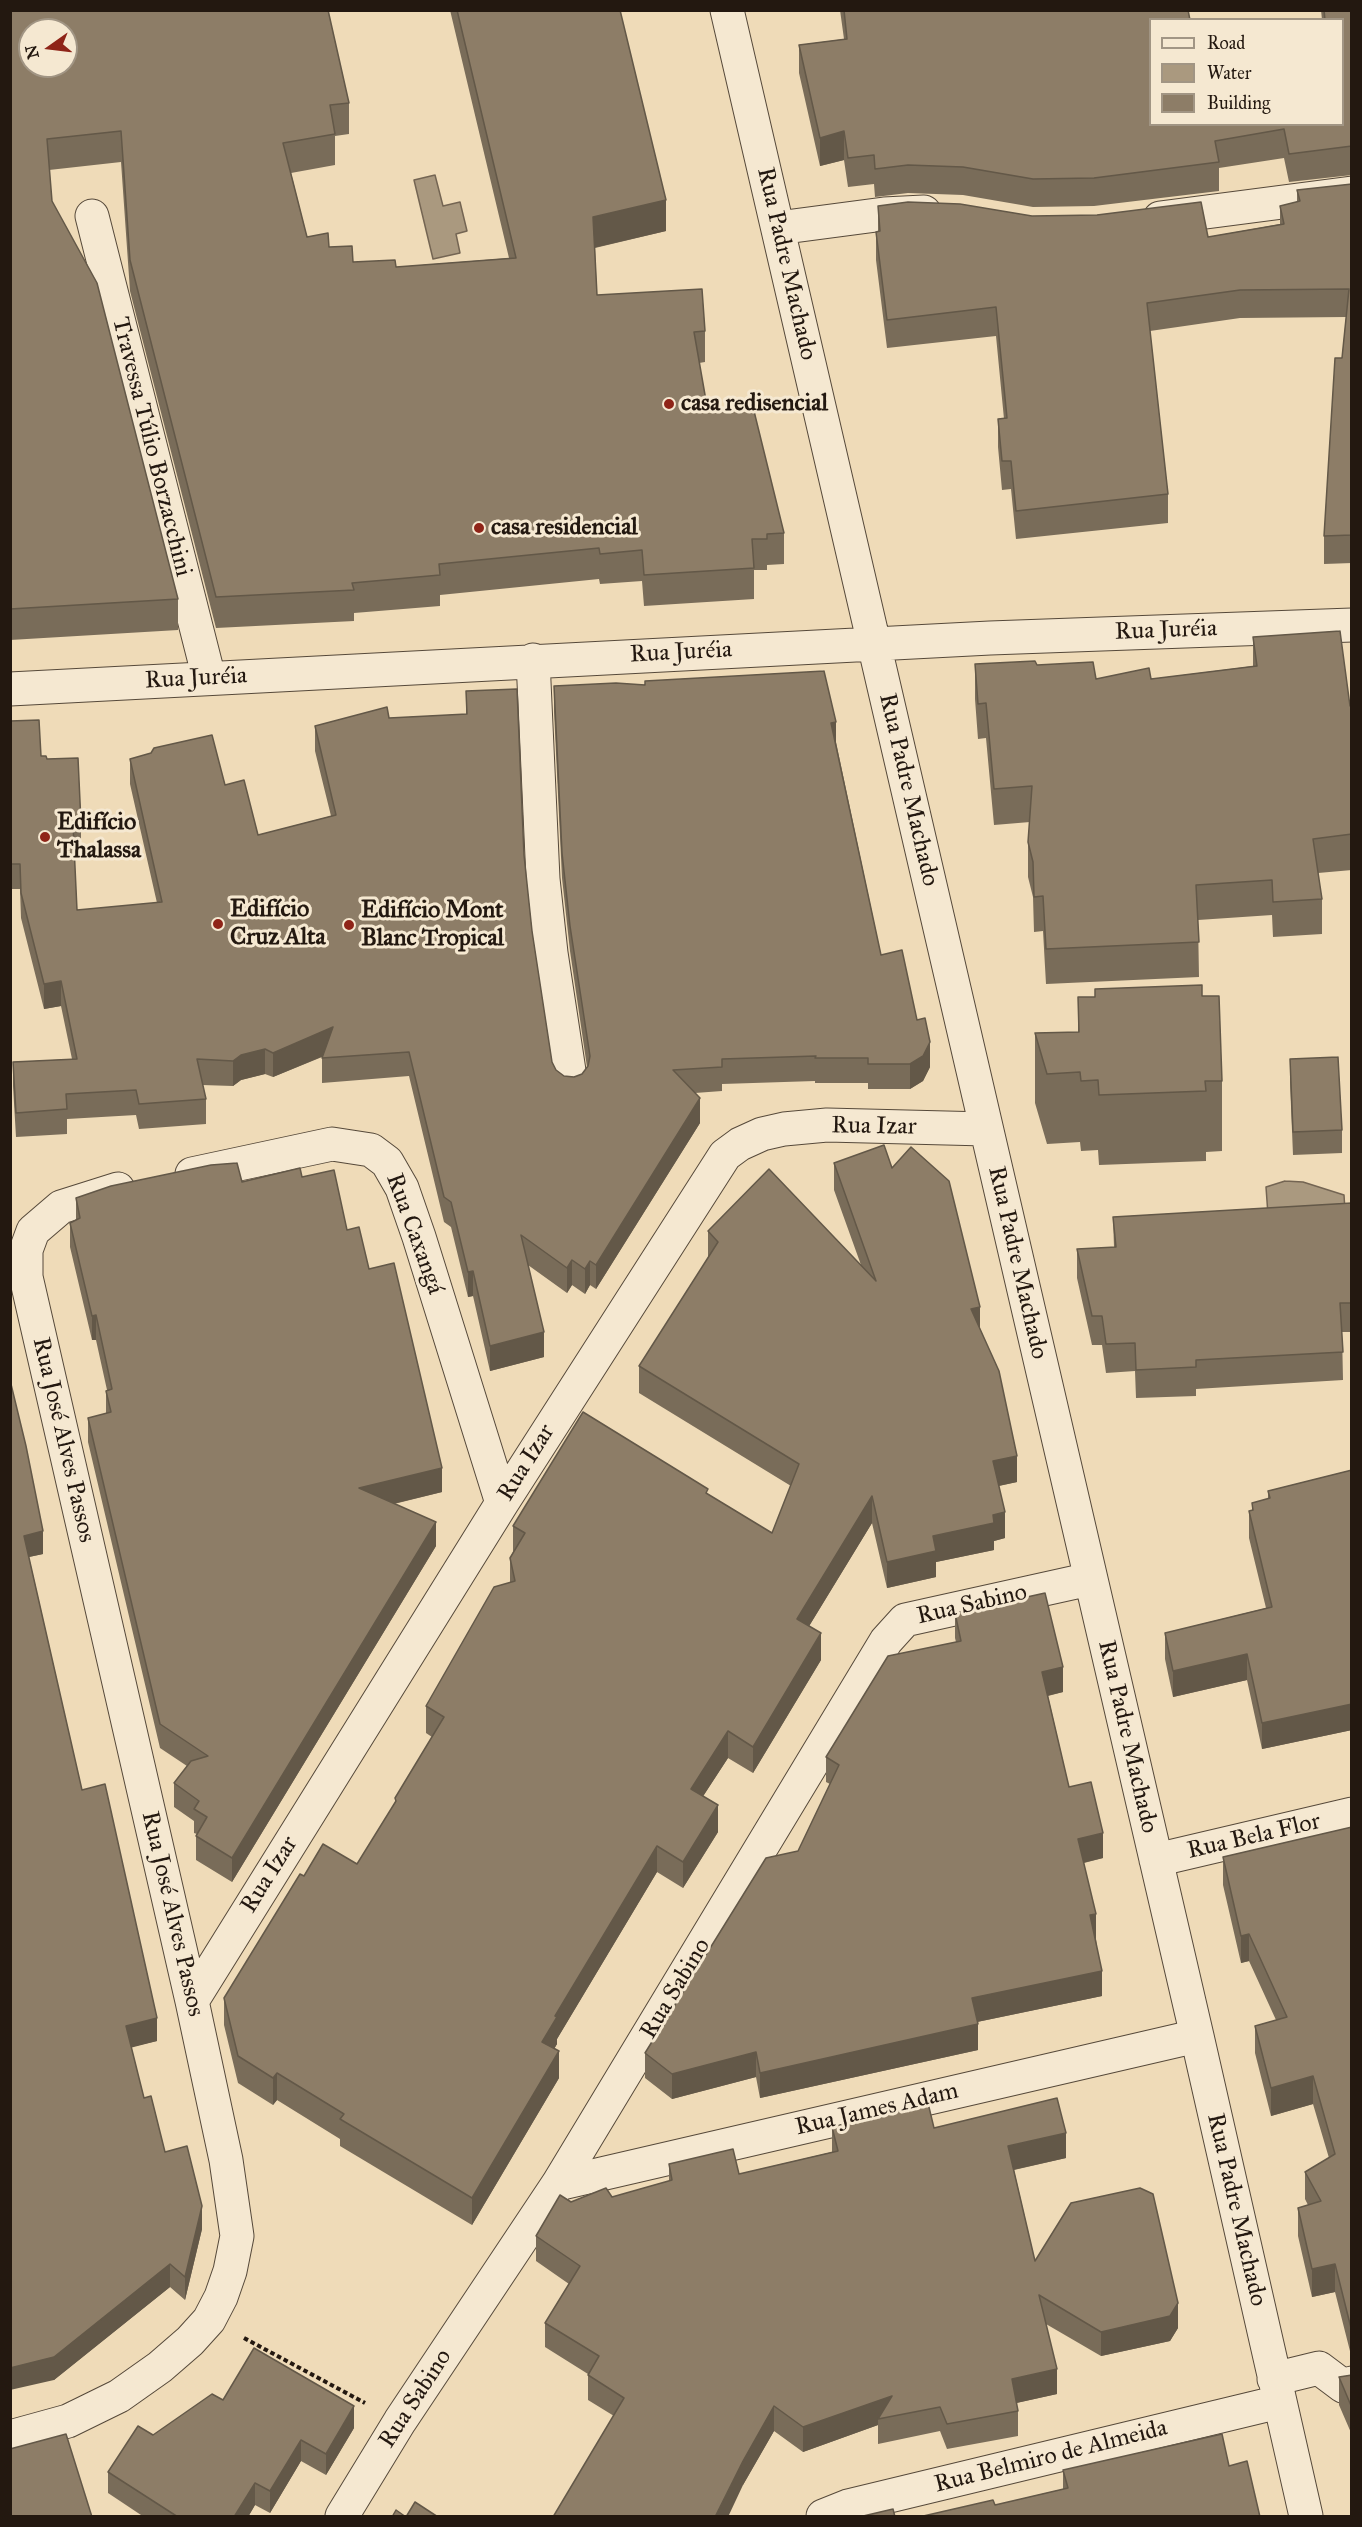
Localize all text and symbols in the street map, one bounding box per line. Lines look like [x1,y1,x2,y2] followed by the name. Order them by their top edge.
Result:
[18,18,78,78] north arrow
[1149,18,1344,126] legend
[1207,32,1245,54] text: Road
[21,43,43,61] text: N
[1207,62,1251,84] text: Water
[1207,92,1270,114] text: Building
[750,165,822,363] street label: Rua Padre Machado
[105,314,197,580] street label: Travessa Túlio Borzacchini
[681,390,828,418] place label: casa redisencial
[662,397,676,411] marker: casa redisencial
[491,514,638,542] place label: casa residencial
[472,521,486,535] marker: casa residencial
[1114,615,1218,647] street label: Rua Juréia
[629,636,733,670] street label: Rua Juréia
[144,662,248,696] street label: Rua Juréia
[872,691,944,889] street label: Rua Padre Machado
[57,809,141,865] place label: Edifício Thalassa
[38,830,52,844] marker: Edifício Thalassa
[230,896,326,952] place label: Edifício Cruz Alta
[361,897,504,953] place label: Edifício Mont Blanc Tropical
[211,917,225,931] marker: Edifício Cruz Alta
[342,918,356,932] marker: Edifício Mont Blanc Tropical
[831,1112,917,1142] street label: Rua Izar
[981,1164,1053,1362] street label: Rua Padre Machado
[379,1170,449,1298] street label: Rua Caxangá
[25,1335,101,1545] street label: Rua José Alves Passos
[492,1419,562,1507] street label: Rua Izar
[914,1578,1030,1632] street label: Rua Sabino
[1091,1638,1163,1836] street label: Rua Padre Machado
[1185,1808,1323,1866] street label: Rua Bela Flor
[134,1809,210,2019] street label: Rua José Alves Passos
[235,1831,305,1919] street label: Rua Izar
[635,1934,717,2044] street label: Rua Sabino
[793,2077,961,2143] street label: Rua James Adam
[1200,2111,1272,2309] street label: Rua Padre Machado
[373,2344,459,2454] street label: Rua Sabino
[932,2414,1170,2500] street label: Rua Belmiro de Almeida

